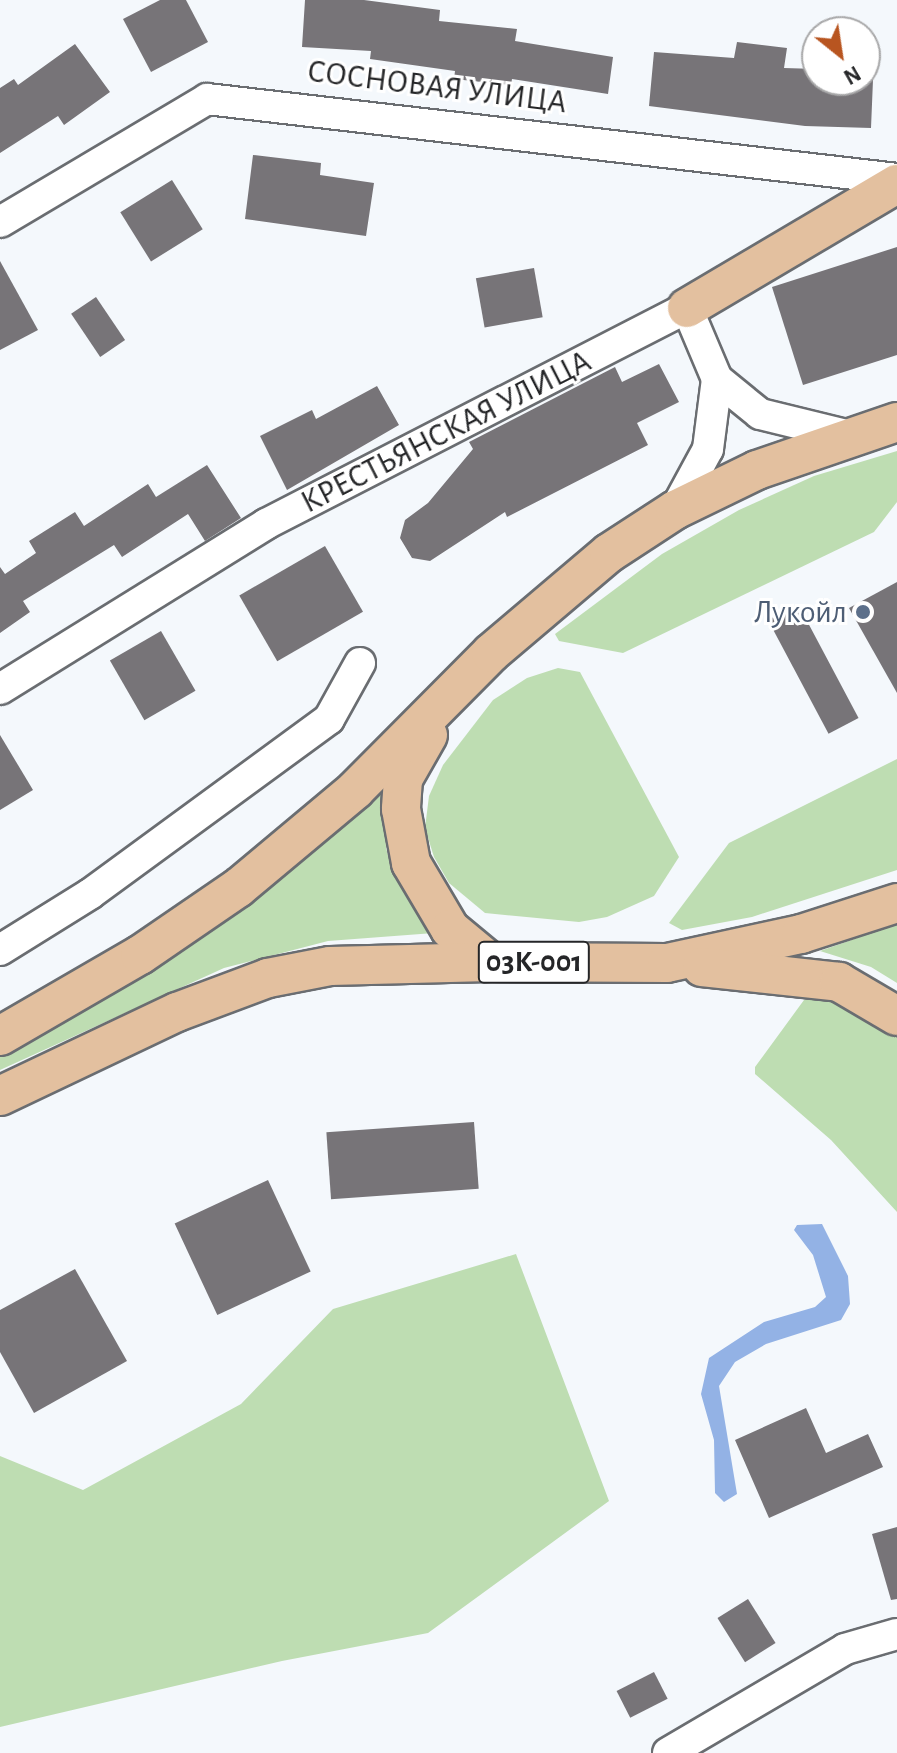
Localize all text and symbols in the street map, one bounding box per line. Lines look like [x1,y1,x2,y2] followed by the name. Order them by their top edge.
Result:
[801,16,881,96] north arrow
[305,52,569,122] street label: СОСНОВАЯ УЛИЦА
[840,62,864,88] text: N
[295,342,597,522] street label: КРЕСТЬЯНСКАЯ УЛИЦА
[754,593,847,631] place label: Лукойл
[854,603,872,621] marker: Лукойл
[476,936,592,988] road number: 03К-001

